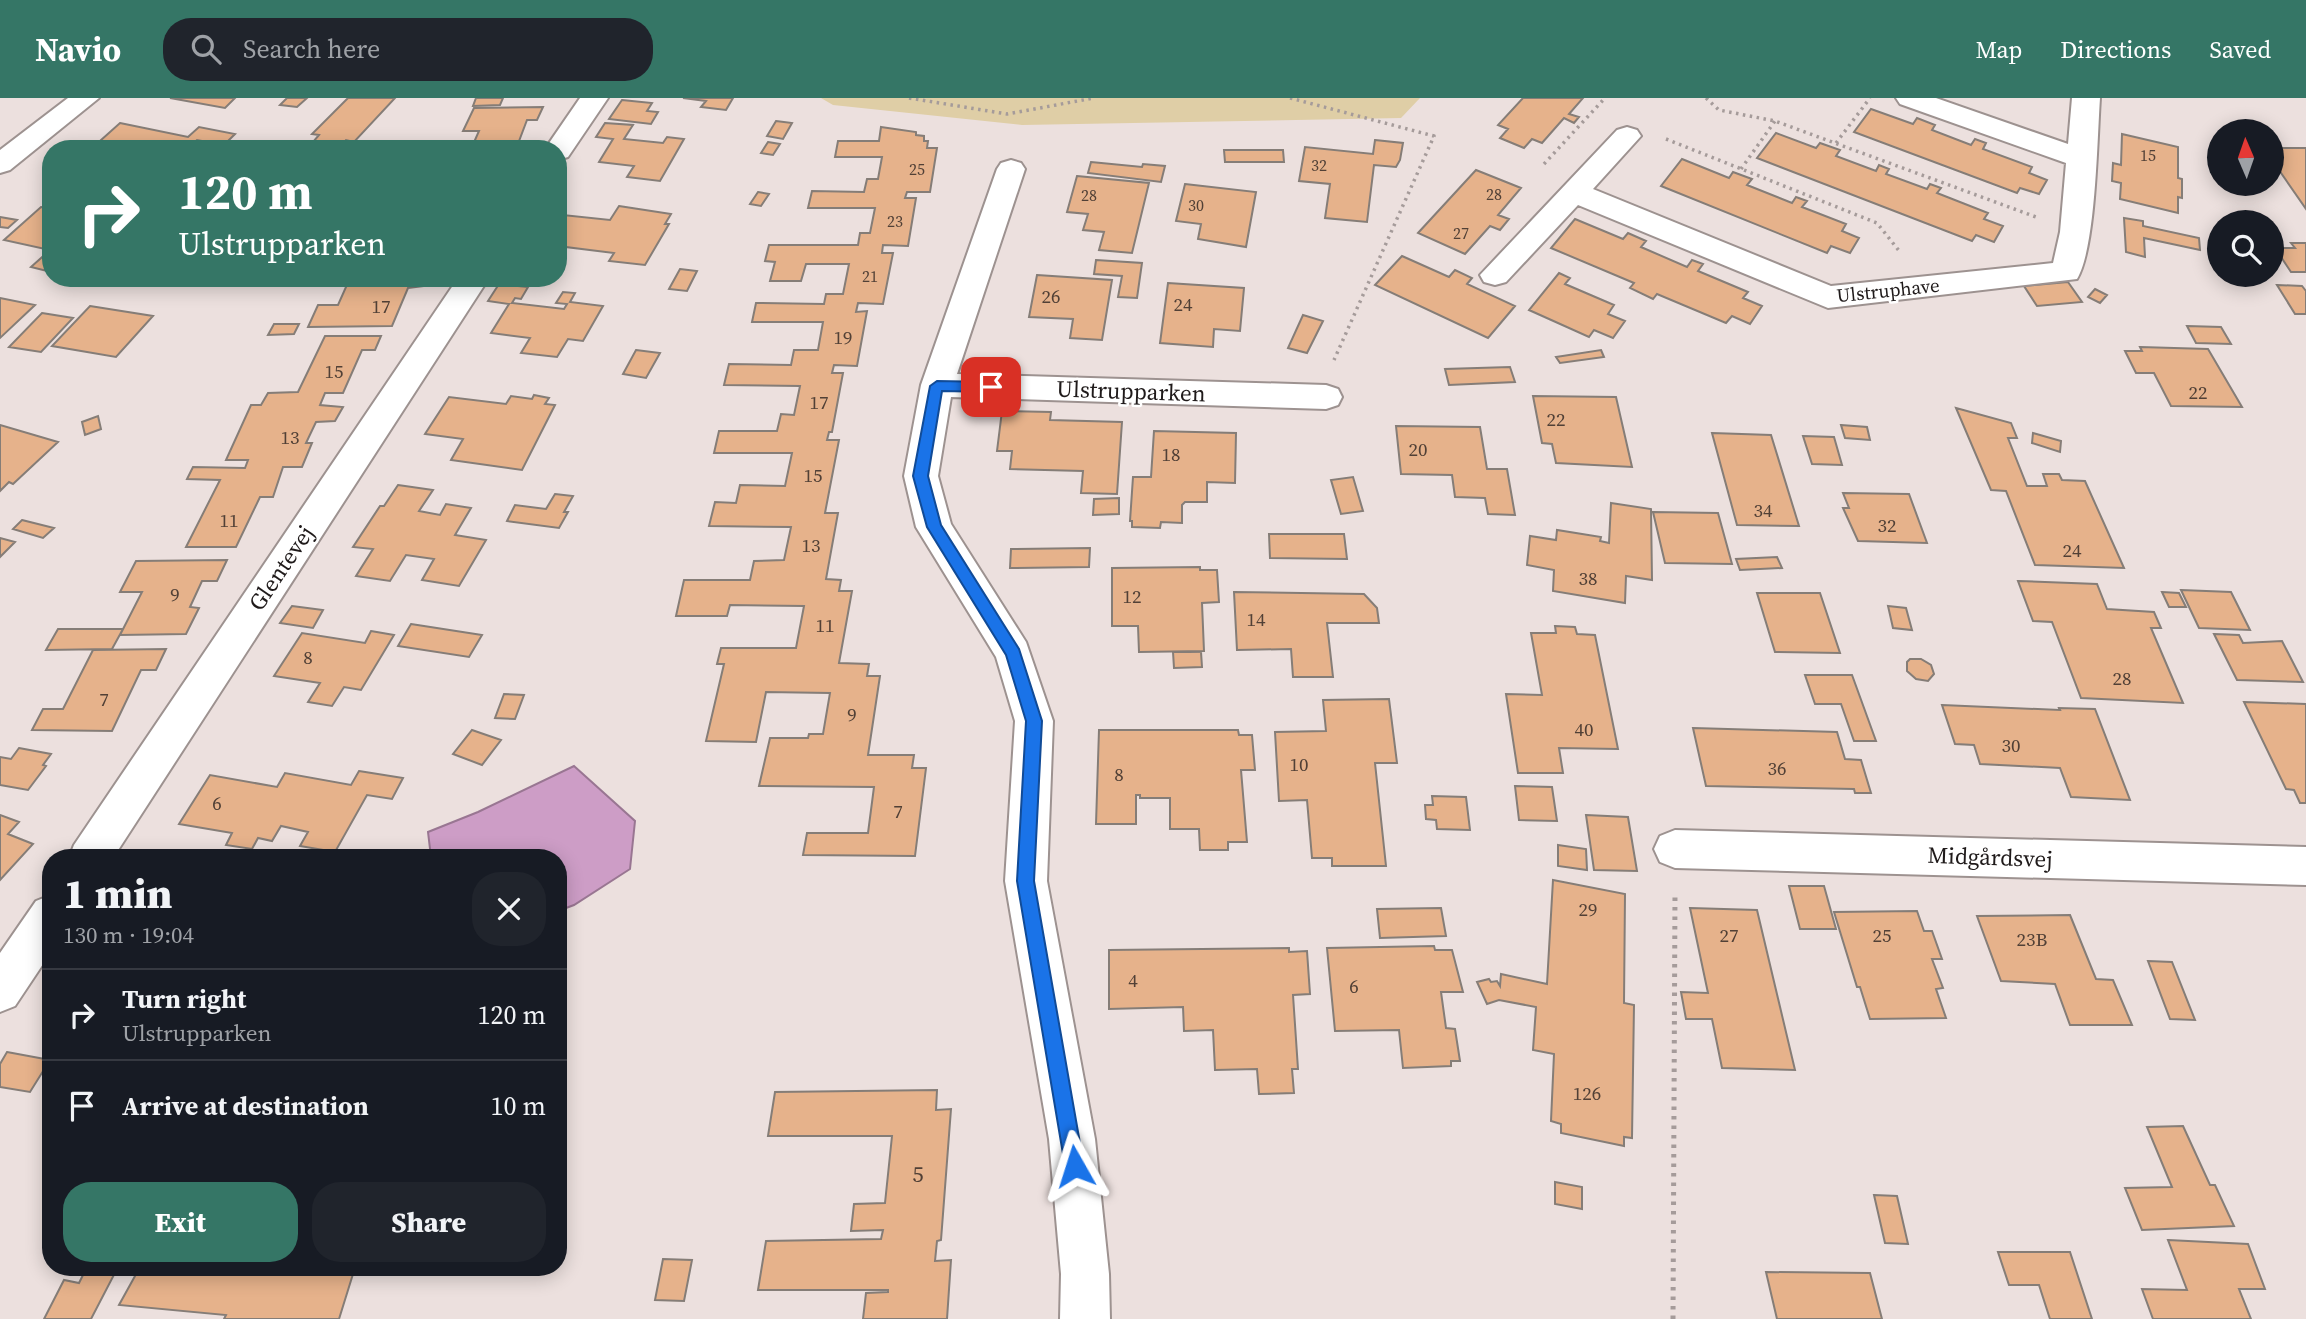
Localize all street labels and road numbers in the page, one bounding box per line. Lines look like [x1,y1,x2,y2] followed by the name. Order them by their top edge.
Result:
[1835,272,1941,308] street label: Ulstruphave
[1056,372,1206,410] street label: Ulstrupparken
[241,519,321,617] street label: Glentevej
[1927,839,2053,875] street label: Midgårdsvej

